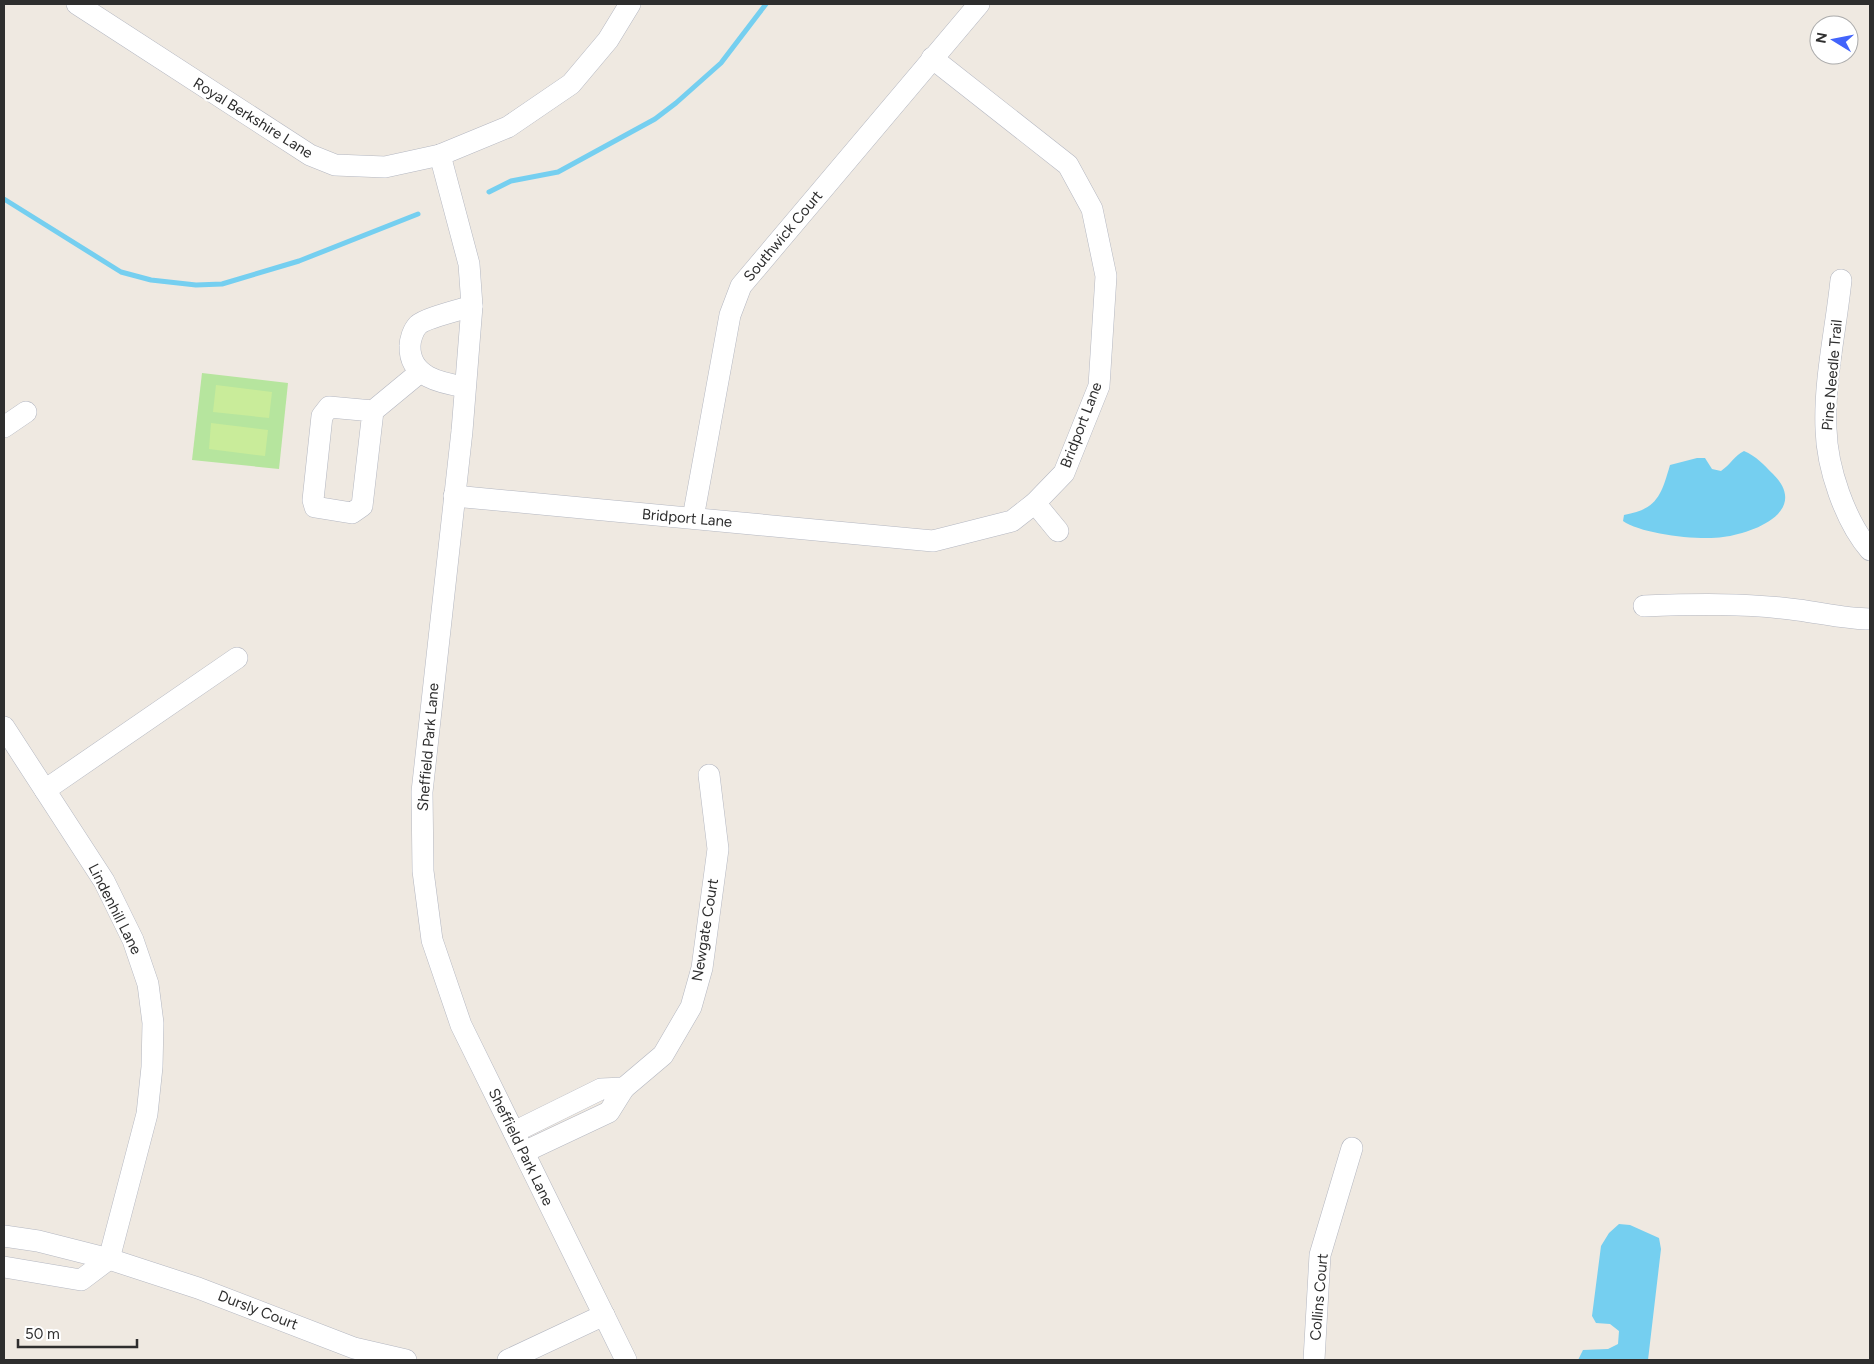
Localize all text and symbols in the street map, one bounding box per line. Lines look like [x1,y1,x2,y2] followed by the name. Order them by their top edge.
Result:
[1809,15,1859,65] north arrow
[1812,31,1831,45] text: N
[190,74,316,162] street label: Royal Berkshire Lane
[740,187,826,285] street label: Southwick Court
[1818,319,1846,431] street label: Pine Needle Trail
[1056,380,1106,470] street label: Bridport Lane
[641,505,733,531] street label: Bridport Lane
[413,682,443,812] street label: Sheffield Park Lane
[84,861,146,957] street label: Lindenhill Lane
[688,877,722,983] street label: Newgate Court
[485,1085,557,1209] street label: Sheffield Park Lane
[1306,1252,1332,1341] street label: Collins Court
[215,1286,301,1334] street label: Dursly Court
[18,1316,136,1348] scale bar
[25,1325,60,1343] text: 50 m

